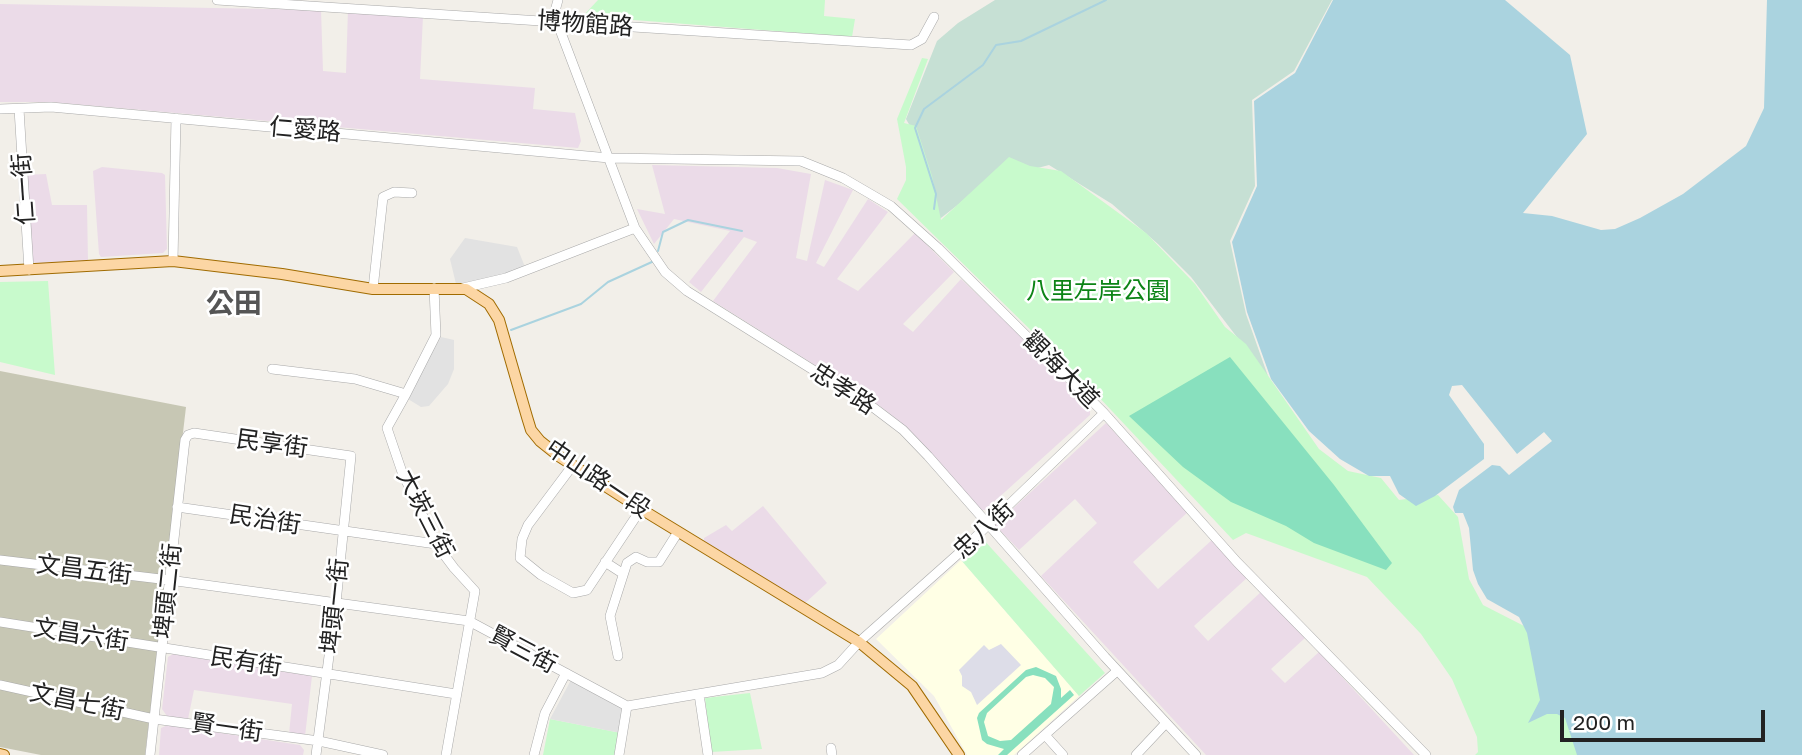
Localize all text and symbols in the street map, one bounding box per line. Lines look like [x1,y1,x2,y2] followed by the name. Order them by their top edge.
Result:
[536,6,634,42] street label: 博物館路
[268,113,342,147] street label: 仁愛路
[7,152,41,226] street label: 仁一街
[1026,277,1170,305] park label: 八里左岸公園
[206,287,262,321] district label: 公田
[1017,326,1105,414] street label: 觀海大道
[805,357,881,421] street label: 忠孝路
[234,425,310,463] street label: 民享街
[540,434,656,524] street label: 中山路一段
[390,465,460,563] street label: 大崁三街
[948,495,1020,565] street label: 忠八街
[227,500,303,540] street label: 民治街
[149,542,187,640] street label: 埤頭二街
[35,550,133,590] street label: 文昌五街
[316,557,354,655] street label: 埤頭一街
[31,613,131,657] street label: 文昌六街
[484,620,562,680] street label: 賢三街
[208,642,284,682] street label: 民有街
[27,678,127,726] street label: 文昌七街
[1564,696,1769,740] scale bar
[189,709,265,747] street label: 賢一街
[1573,709,1635,735] text: 200 m

